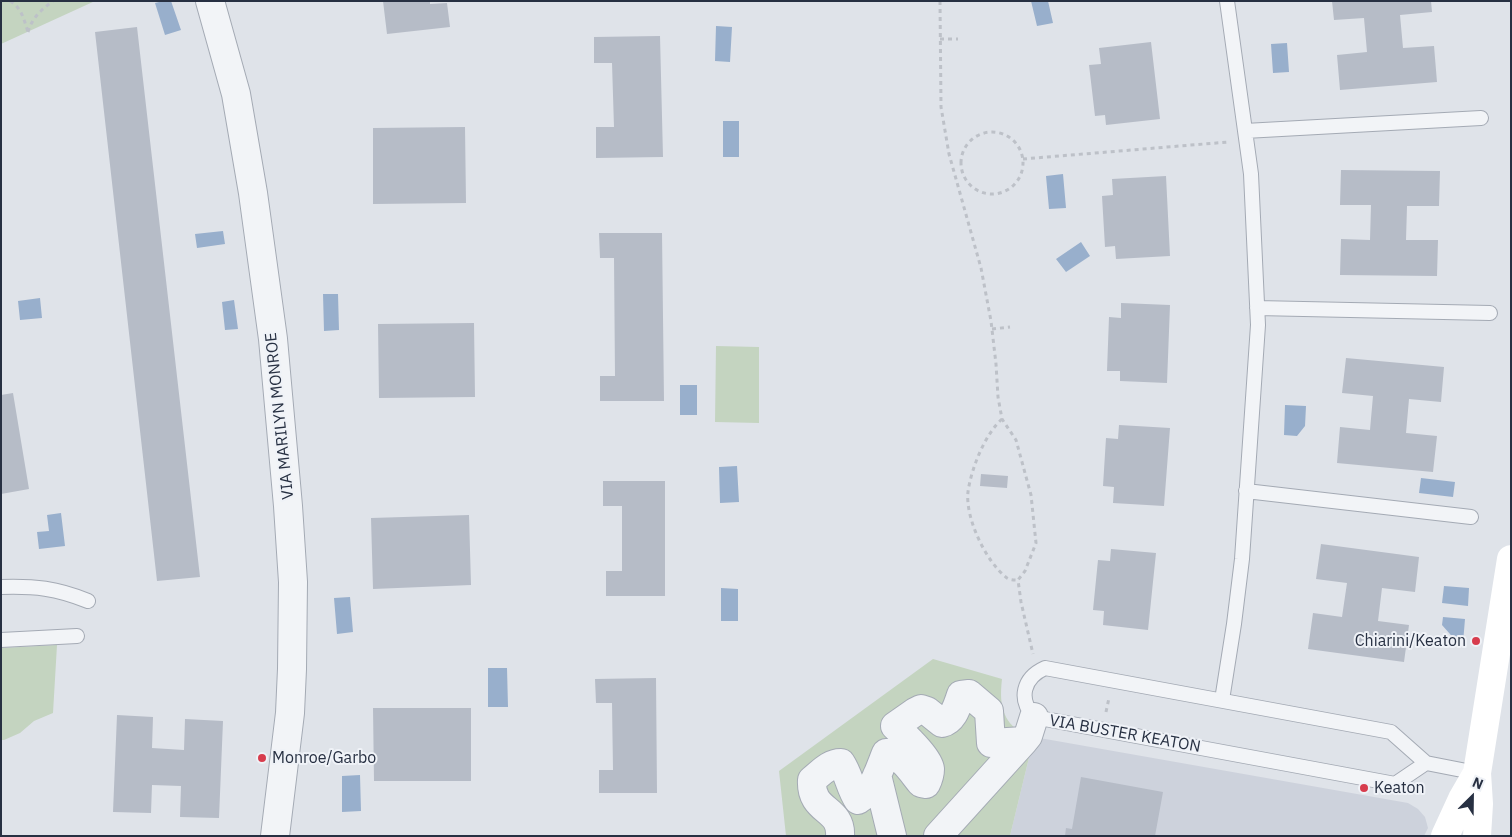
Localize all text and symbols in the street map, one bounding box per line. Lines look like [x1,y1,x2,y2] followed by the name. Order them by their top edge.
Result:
[262,332,298,500] street label: VIA MARILYN MONROE
[1355,631,1466,651] place label: Chiarini/Keaton
[1470,635,1482,647] marker: Chiarini/Keaton
[1048,711,1202,757] street label: VIA BUSTER KEATON
[272,748,376,768] place label: Monroe/Garbo
[256,752,268,764] marker: Monroe/Garbo
[1447,772,1497,822] north arrow
[1470,773,1486,793] text: N
[1374,778,1425,798] place label: Keaton
[1358,782,1370,794] marker: Keaton

